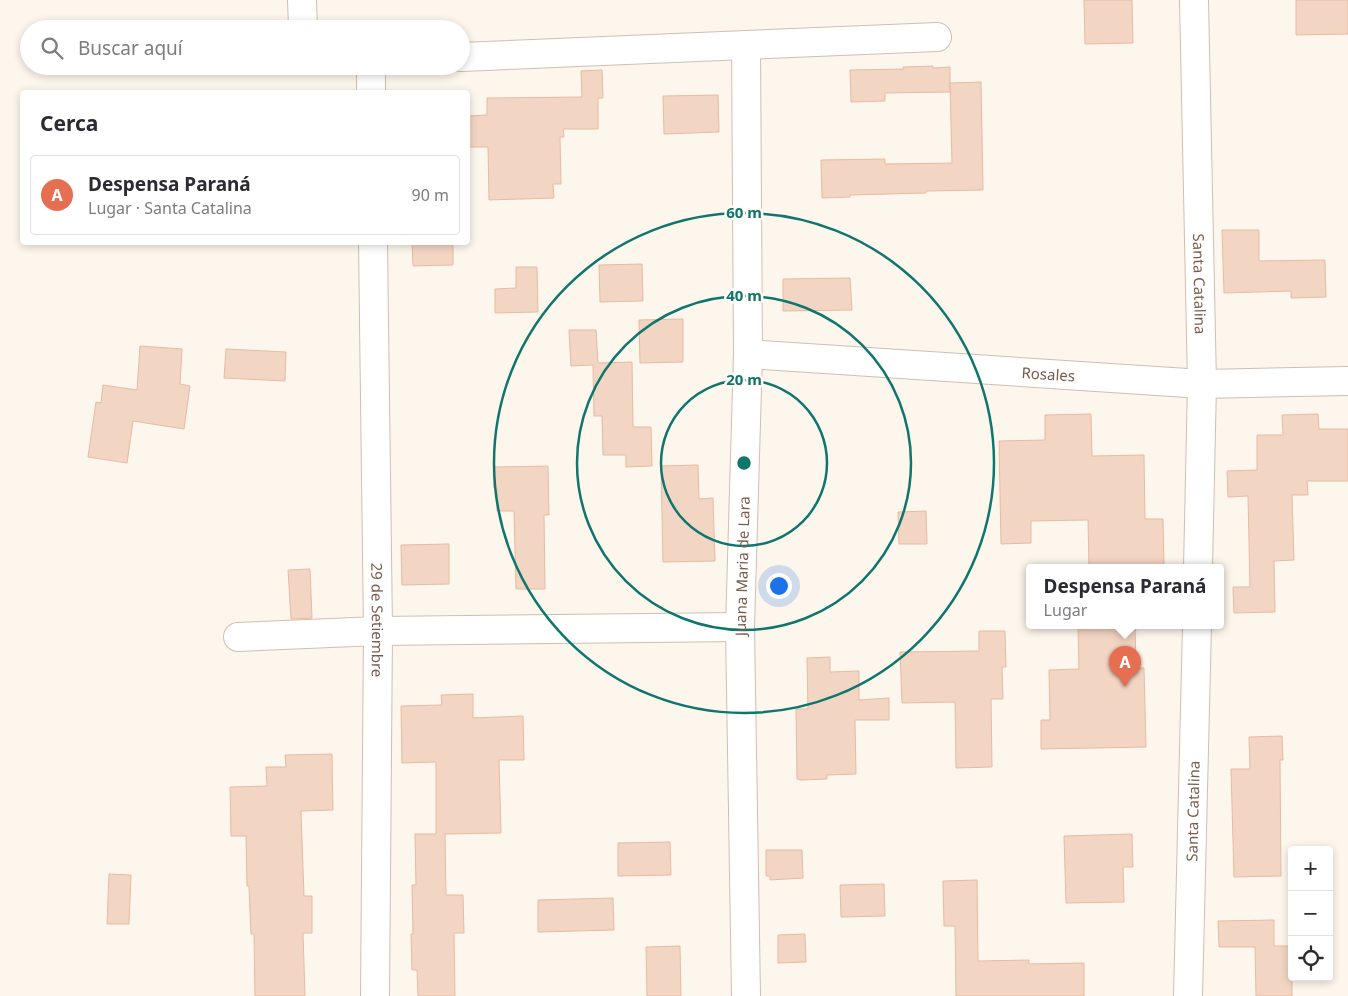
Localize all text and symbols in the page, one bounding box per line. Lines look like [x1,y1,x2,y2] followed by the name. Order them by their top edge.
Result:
[20,20,470,75] search box
[38,34,66,62] icon: search
[78,35,183,61] text: Buscar aquí
[40,109,98,137] text: Cerca
[88,171,251,197] text: Despensa Paraná
[51,184,63,206] text: A
[412,184,449,206] text: 90 m
[88,197,252,219] text: Lugar · Santa Catalina
[726,202,762,222] text: 60 m
[1189,233,1211,335] street label: Santa Catalina
[726,285,762,305] text: 40 m
[1021,362,1076,386] street label: Rosales
[726,369,762,389] text: 20 m
[735,454,753,472] centre of rings
[730,496,754,638] street label: Juana Maria de Lara
[367,562,388,677] street label: 29 de Setiembre
[1026,564,1224,629] popup
[766,573,792,599] your location
[1044,573,1206,599] text: Despensa Paraná
[1044,599,1087,621] text: Lugar
[1109,646,1141,687] pin: A
[1181,760,1204,862] street label: Santa Catalina
[1288,846,1333,981] map controls
[1288,846,1333,891] button: +
[1288,891,1333,936] button: −
[1288,936,1333,981] button: locate

